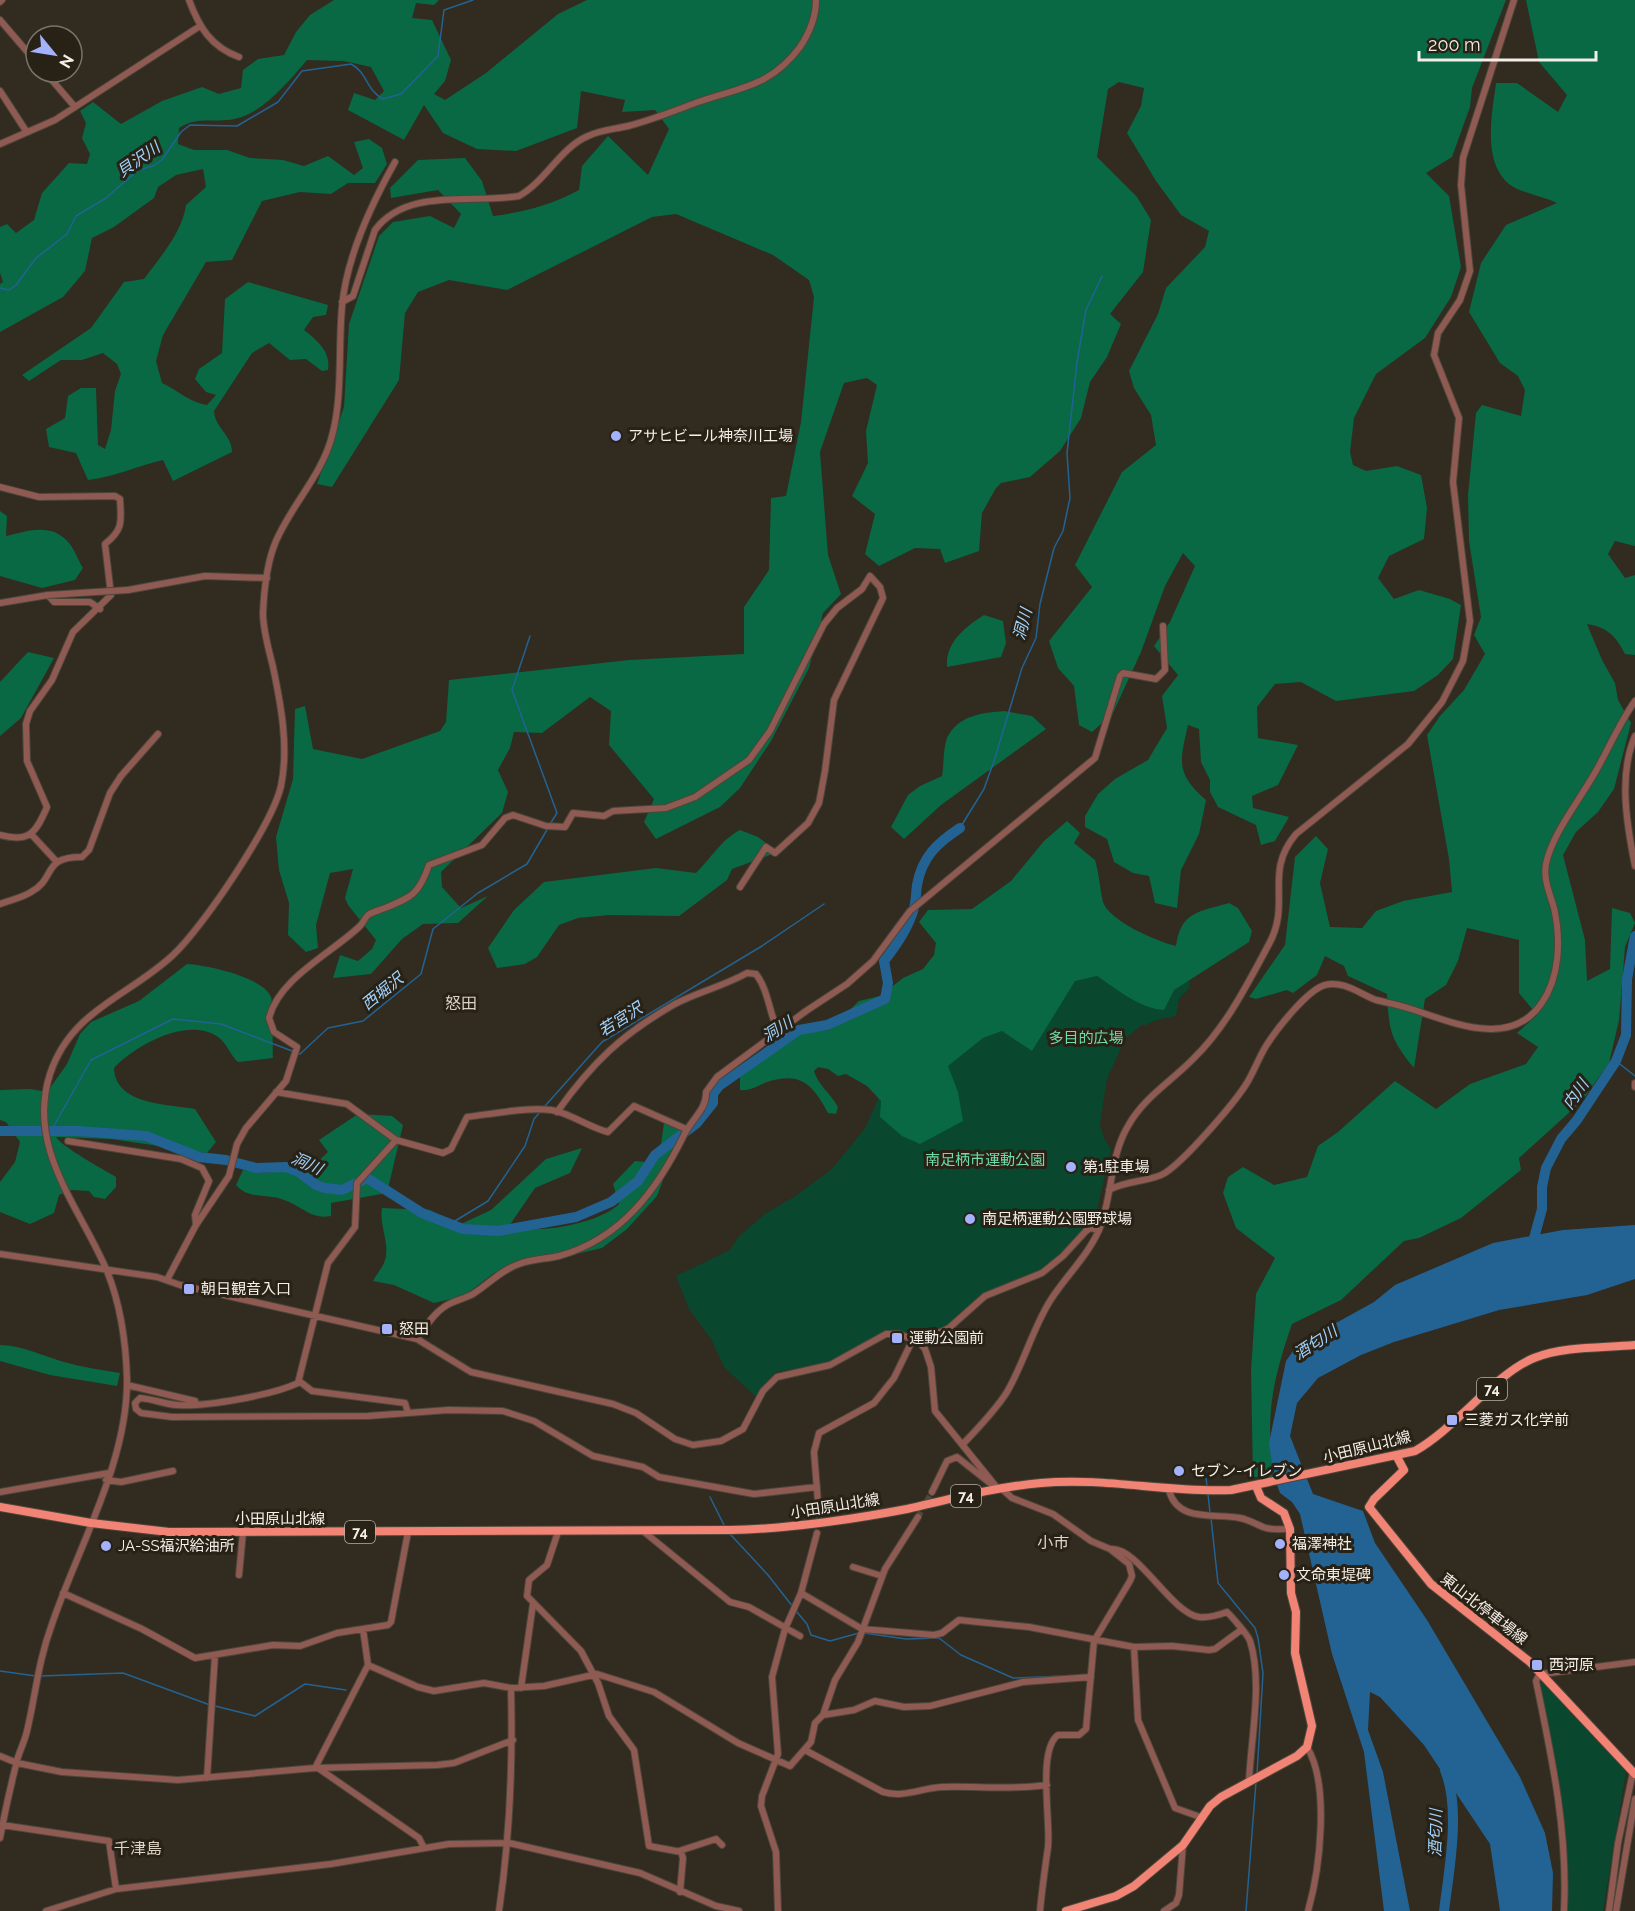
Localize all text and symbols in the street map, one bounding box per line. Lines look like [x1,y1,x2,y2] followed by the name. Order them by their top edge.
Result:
[24,24,84,84] north arrow
[1419,24,1596,62] scale bar
[1428,34,1481,55] text: 200 m
[55,51,78,71] text: N
[113,137,165,181] water label: 貝沢川
[628,427,793,445] place label: アサヒビール神奈川工場
[609,429,623,443] marker: アサヒビール神奈川工場
[1009,604,1036,642] water label: 洞川
[358,968,408,1014] water label: 西堀沢
[445,994,477,1013] district label: 怒田
[595,998,647,1040] water label: 若宮沢
[759,1012,798,1046] water label: 洞川
[1048,1029,1124,1047] park label: 多目的広場
[1558,1074,1594,1113] water label: 内川
[288,1148,327,1179] water label: 洞川
[925,1151,1045,1169] park label: 南足柄市運動公園
[1083,1158,1149,1176] place label: 第1駐車場
[1064,1160,1078,1174] marker: 第1駐車場
[982,1210,1132,1228] place label: 南足柄運動公園野球場
[963,1212,977,1226] marker: 南足柄運動公園野球場
[201,1280,291,1298] place label: 朝日観音入口
[182,1282,196,1296] marker: 朝日観音入口
[399,1320,429,1338] place label: 怒田
[1290,1320,1342,1363] water label: 酒匂川
[380,1322,394,1336] marker: 怒田
[909,1329,984,1347] place label: 運動公園前
[890,1331,904,1345] marker: 運動公園前
[1477,1378,1507,1400] road number: 74
[1464,1411,1569,1429] place label: 三菱ガス化学前
[1445,1413,1459,1427] marker: 三菱ガス化学前
[1321,1427,1413,1467] street label: 小田原山北線
[1191,1462,1302,1480] place label: セブン-イレブン
[1172,1464,1186,1478] marker: セブン-イレブン
[951,1485,981,1507] road number: 74
[789,1490,881,1522] street label: 小田原山北線
[235,1510,325,1528] street label: 小田原山北線
[345,1521,375,1543] road number: 74
[1037,1533,1069,1552] district label: 小市
[1292,1535,1352,1553] place label: 福澤神社
[118,1537,235,1555] place label: JA-SS福沢給油所
[1273,1537,1287,1551] marker: 福澤神社
[99,1539,113,1553] marker: JA-SS福沢給油所
[1296,1566,1371,1584] place label: 文命東堤碑
[1277,1568,1291,1582] marker: 文命東堤碑
[1437,1570,1531,1648] street label: 東山北停車場線
[1549,1656,1594,1674] place label: 西河原
[1530,1658,1544,1672] marker: 西河原
[1426,1807,1445,1857] water label: 酒匂川
[114,1839,162,1858] district label: 千津島

